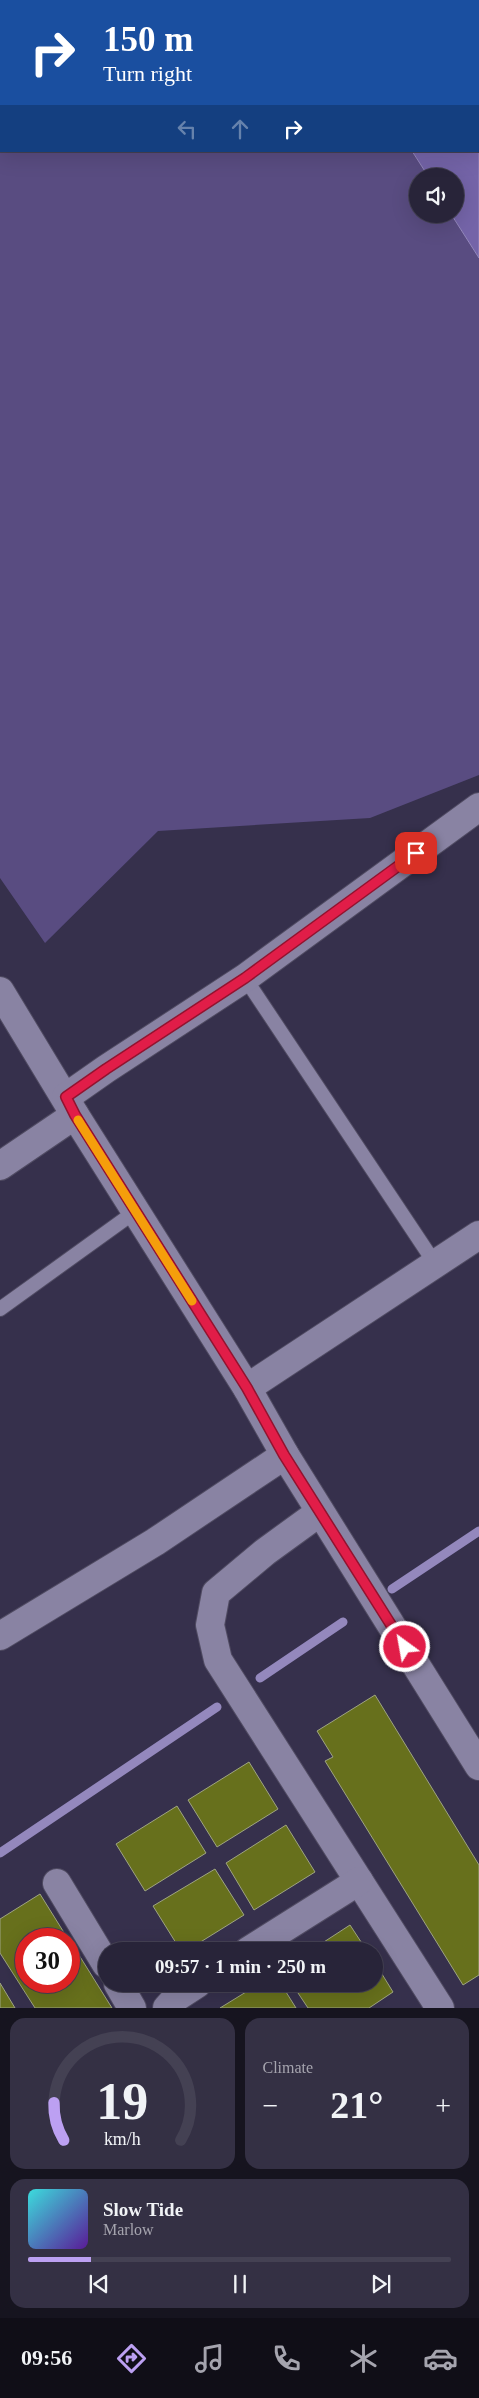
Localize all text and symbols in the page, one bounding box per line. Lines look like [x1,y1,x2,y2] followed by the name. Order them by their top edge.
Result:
[20,20,85,85] icon: right
[103,20,193,59] text: 150 m
[103,61,192,86] text: Turn right
[173,115,201,143] icon: left
[226,115,254,143] icon: ahead
[279,115,307,143] icon: right
[409,168,464,223] map controls
[409,168,464,223] button: sound
[395,832,437,874] pin
[402,839,430,867] icon: arrive
[378,1620,430,1672] position arrow
[15,1928,80,1993] speed limit sign: 30
[155,1956,326,1977] text: 09:57 · 1 min · 250 m
[263,2059,313,2076] text: Climate
[96,2073,148,2130] text: 19
[330,2084,383,2126] text: 21°
[263,2090,278,2121] text: −
[435,2090,451,2121] text: +
[104,2129,141,2149] text: km/h
[103,2199,183,2220] text: Slow Tide
[103,2221,154,2238] text: Marlow
[85,2270,113,2298] icon: previous
[226,2270,254,2298] icon: pause
[367,2270,395,2298] icon: next
[114,2341,149,2376] icon: directions
[192,2341,227,2376] icon: music
[269,2341,304,2376] icon: phone
[346,2341,381,2376] icon: climate
[423,2341,458,2376] icon: car
[21,2345,72,2370] text: 09:56

